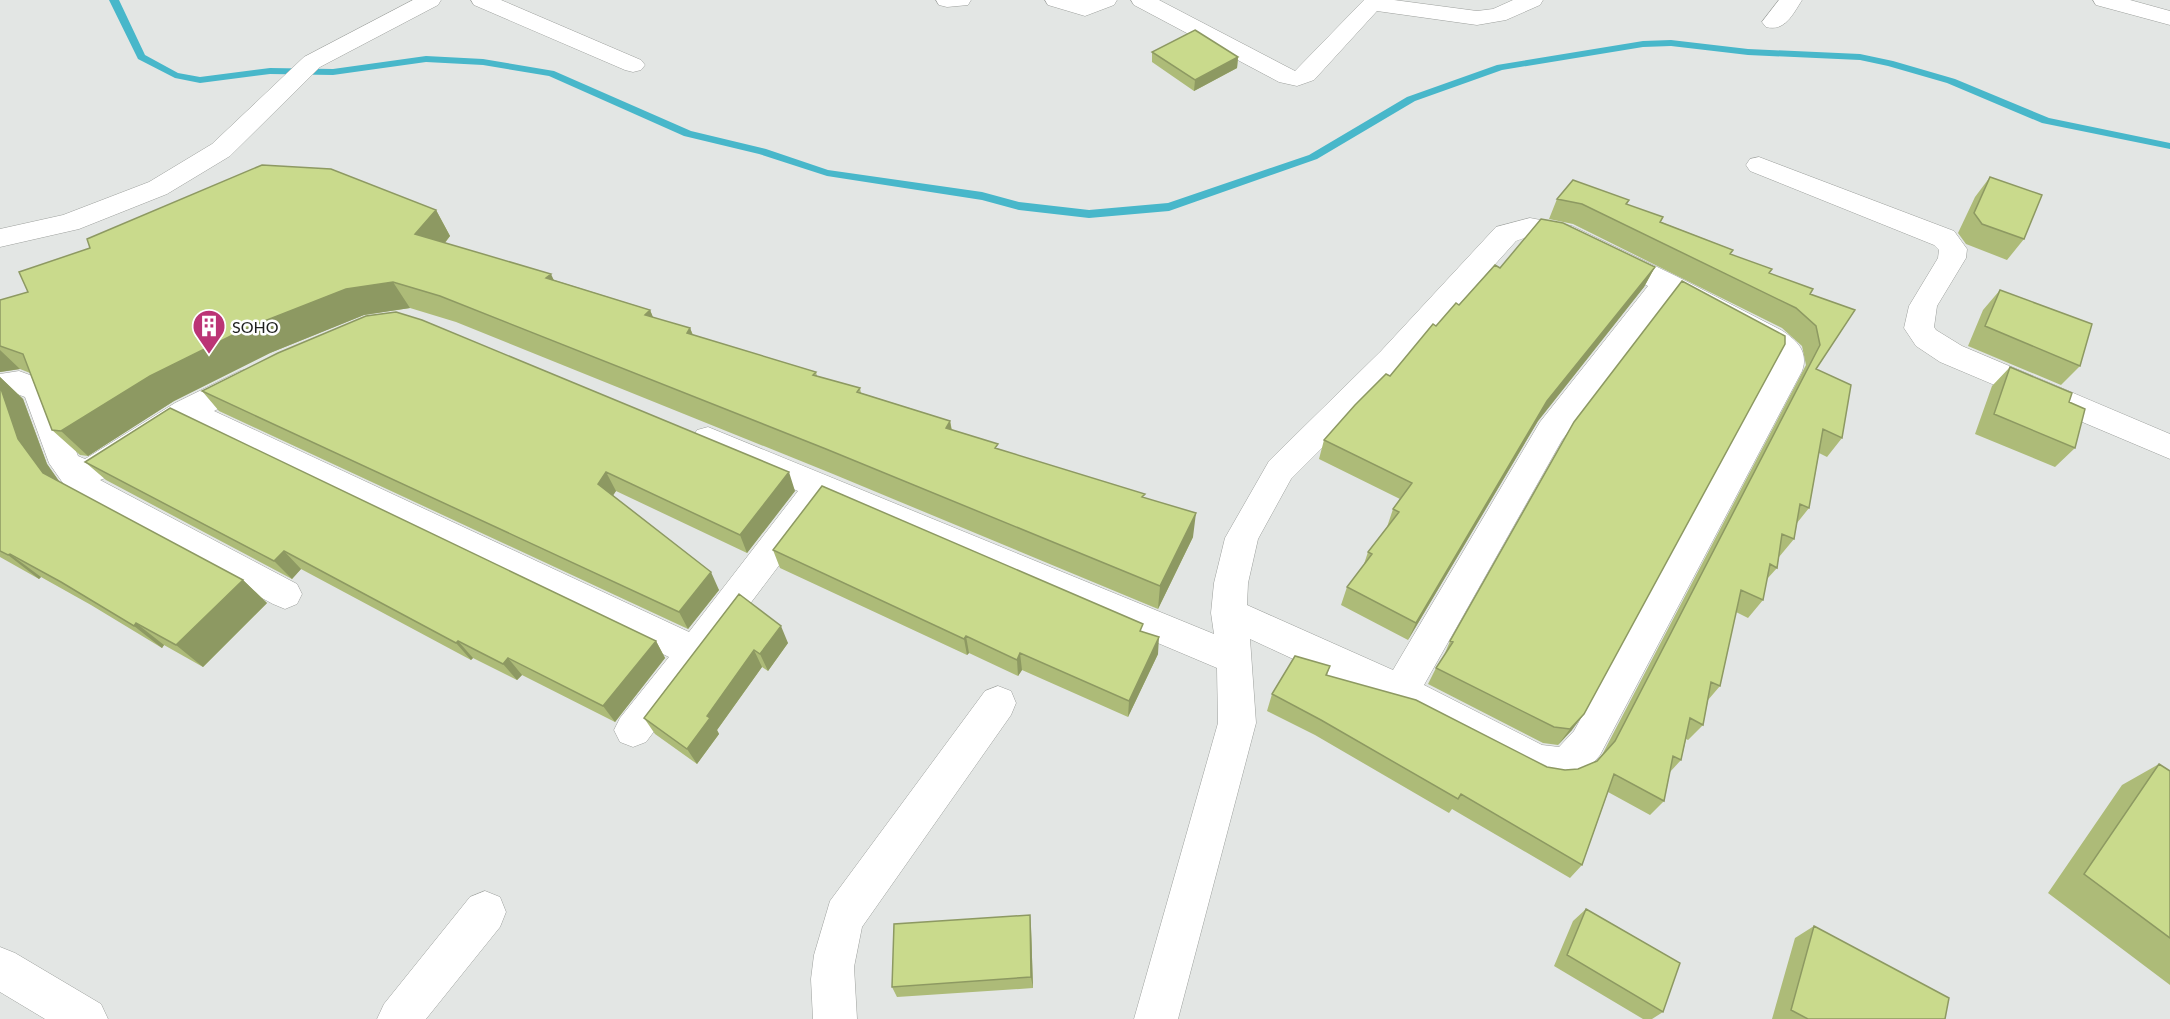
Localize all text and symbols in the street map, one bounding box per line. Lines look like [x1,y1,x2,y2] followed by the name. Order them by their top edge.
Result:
[191,308,227,355] building icon: SOHO
[232,317,279,336] place label: SOHO

